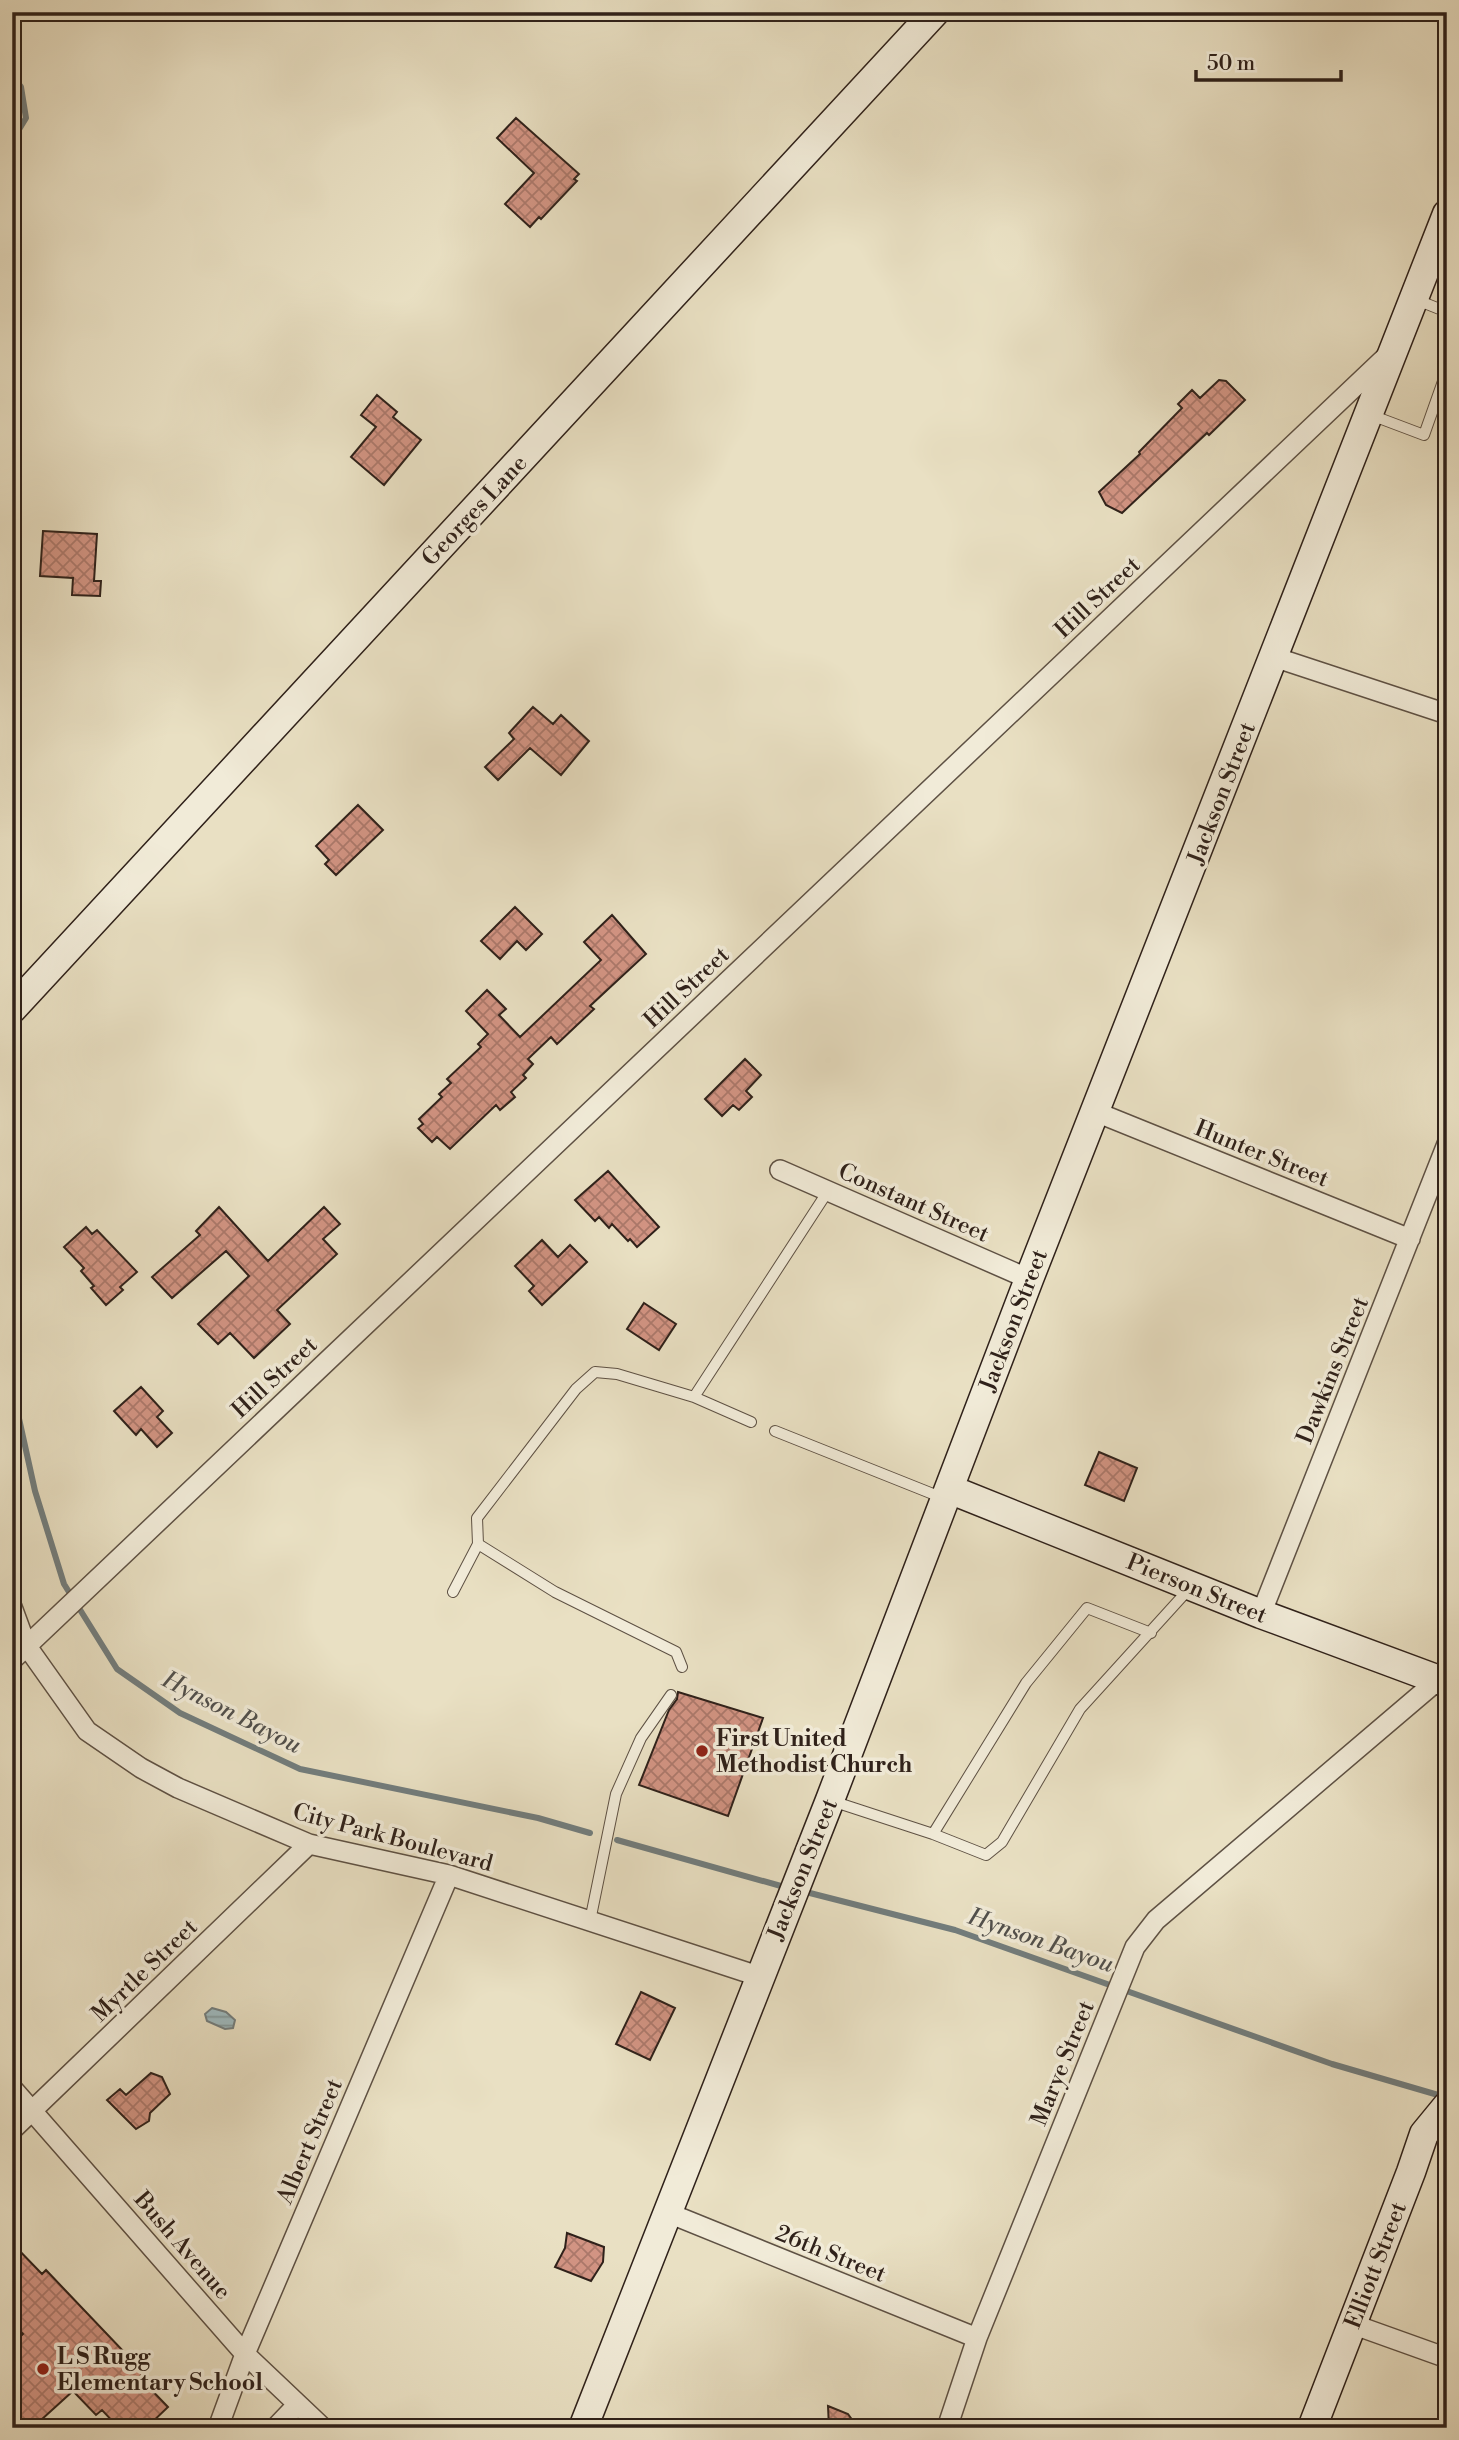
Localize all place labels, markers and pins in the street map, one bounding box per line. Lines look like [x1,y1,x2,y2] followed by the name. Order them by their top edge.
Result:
[716,1725,912,1779] place label: First United Methodist Church
[694,1743,710,1759] marker: First United Methodist Church
[57,2343,263,2397] place label: L S Rugg Elementary School
[35,2361,51,2377] marker: L S Rugg Elementary School

